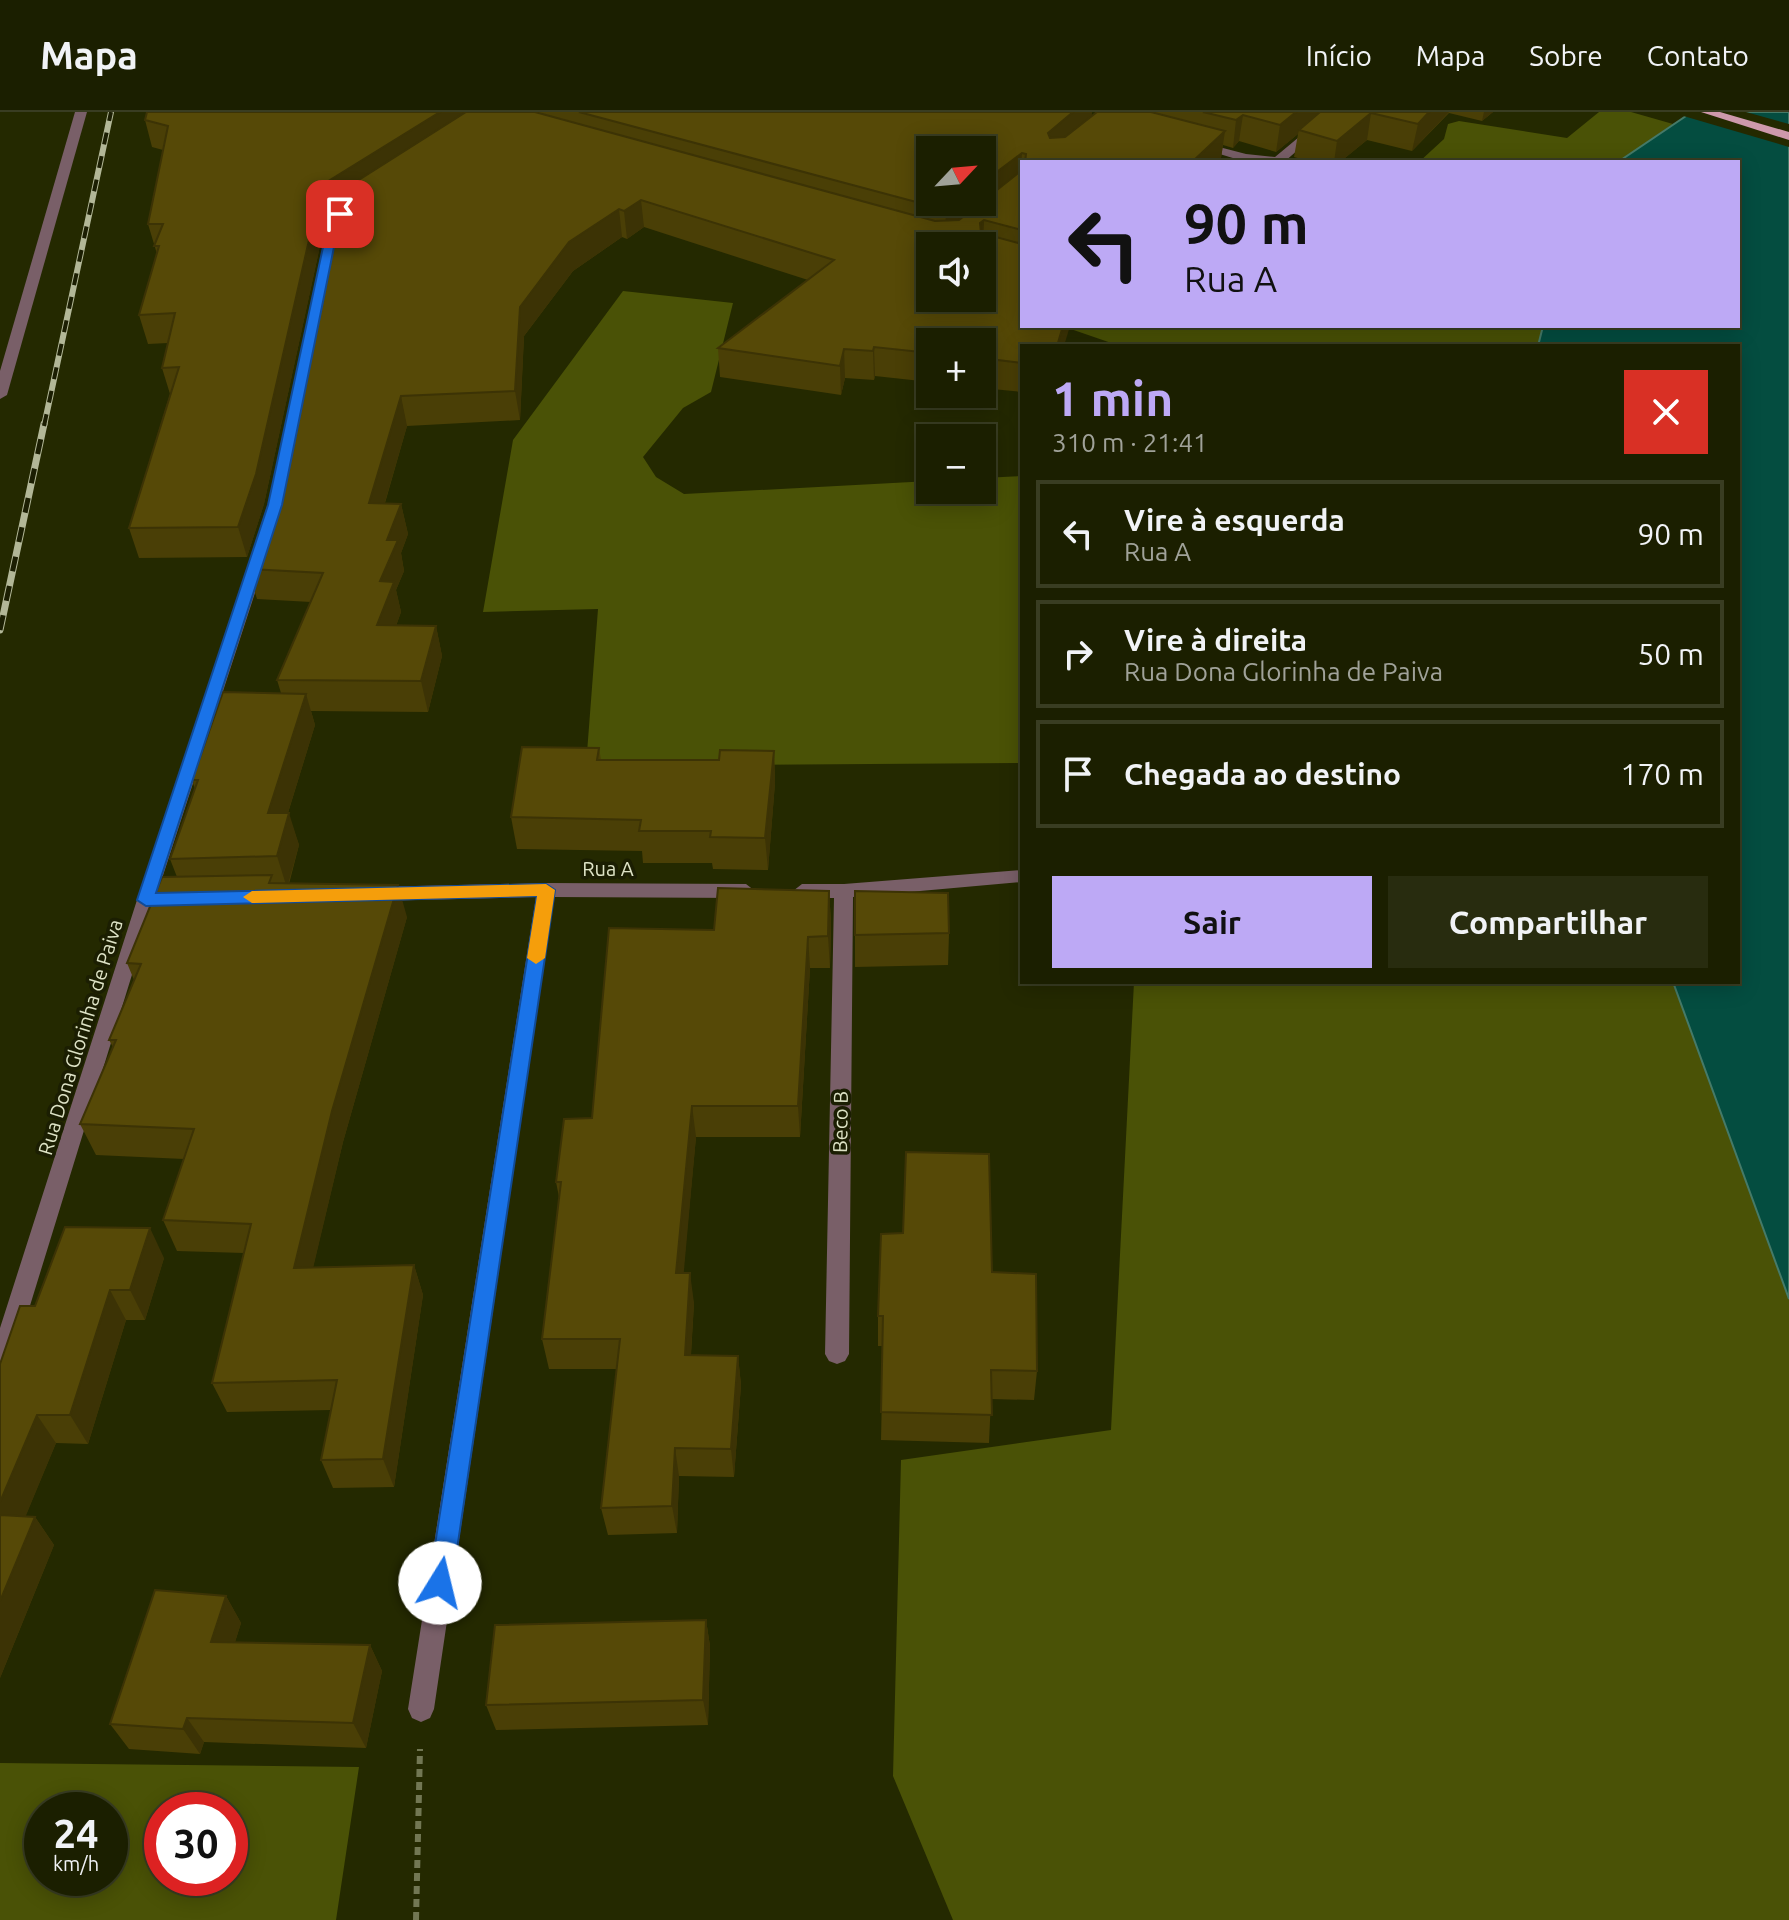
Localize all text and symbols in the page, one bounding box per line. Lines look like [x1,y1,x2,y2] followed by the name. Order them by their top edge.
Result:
[40,34,138,76] text: Mapa
[1306,40,1372,71] text: Início
[1416,40,1485,71] text: Mapa
[1529,40,1603,71] text: Sobre
[1647,40,1749,71] text: Contato
[916,136,996,216] north arrow
[916,136,996,504] map controls
[306,180,374,248] pin
[318,192,362,236] icon: arrive
[1052,192,1156,296] icon: left
[1184,192,1309,255] text: 90 m
[916,232,996,312] button: sound
[1184,258,1277,299] text: Rua A
[916,328,996,408] button: +
[1624,370,1708,454] button: close
[1052,371,1173,425] text: 1 min
[916,424,996,504] button: −
[1052,428,1208,457] text: 310 m · 21:41
[1124,503,1345,537] text: Vire à esquerda
[1056,512,1100,556] icon: left
[1637,517,1704,551] text: 90 m
[1124,537,1191,566] text: Rua A
[1124,623,1307,657] text: Vire à direita
[1056,632,1100,676] icon: right
[1637,637,1704,671] text: 50 m
[1124,657,1443,686] text: Rua Dona Glorinha de Paiva
[1056,752,1100,796] icon: arrive
[1124,757,1401,791] text: Chegada ao destino
[1620,757,1704,791] text: 170 m
[582,857,634,880] street label: Rua A
[1052,876,1372,968] button: Sair
[1388,876,1708,968] button: Compartilhar
[33,916,127,1158] street label: Rua Dona Glorinha de Paiva
[828,1091,852,1153] street label: Beco B
[398,1541,482,1625] position arrow
[144,1792,248,1896] speed limit sign: 30
[53,1811,99,1856] text: 24
[53,1852,99,1875] text: km/h

